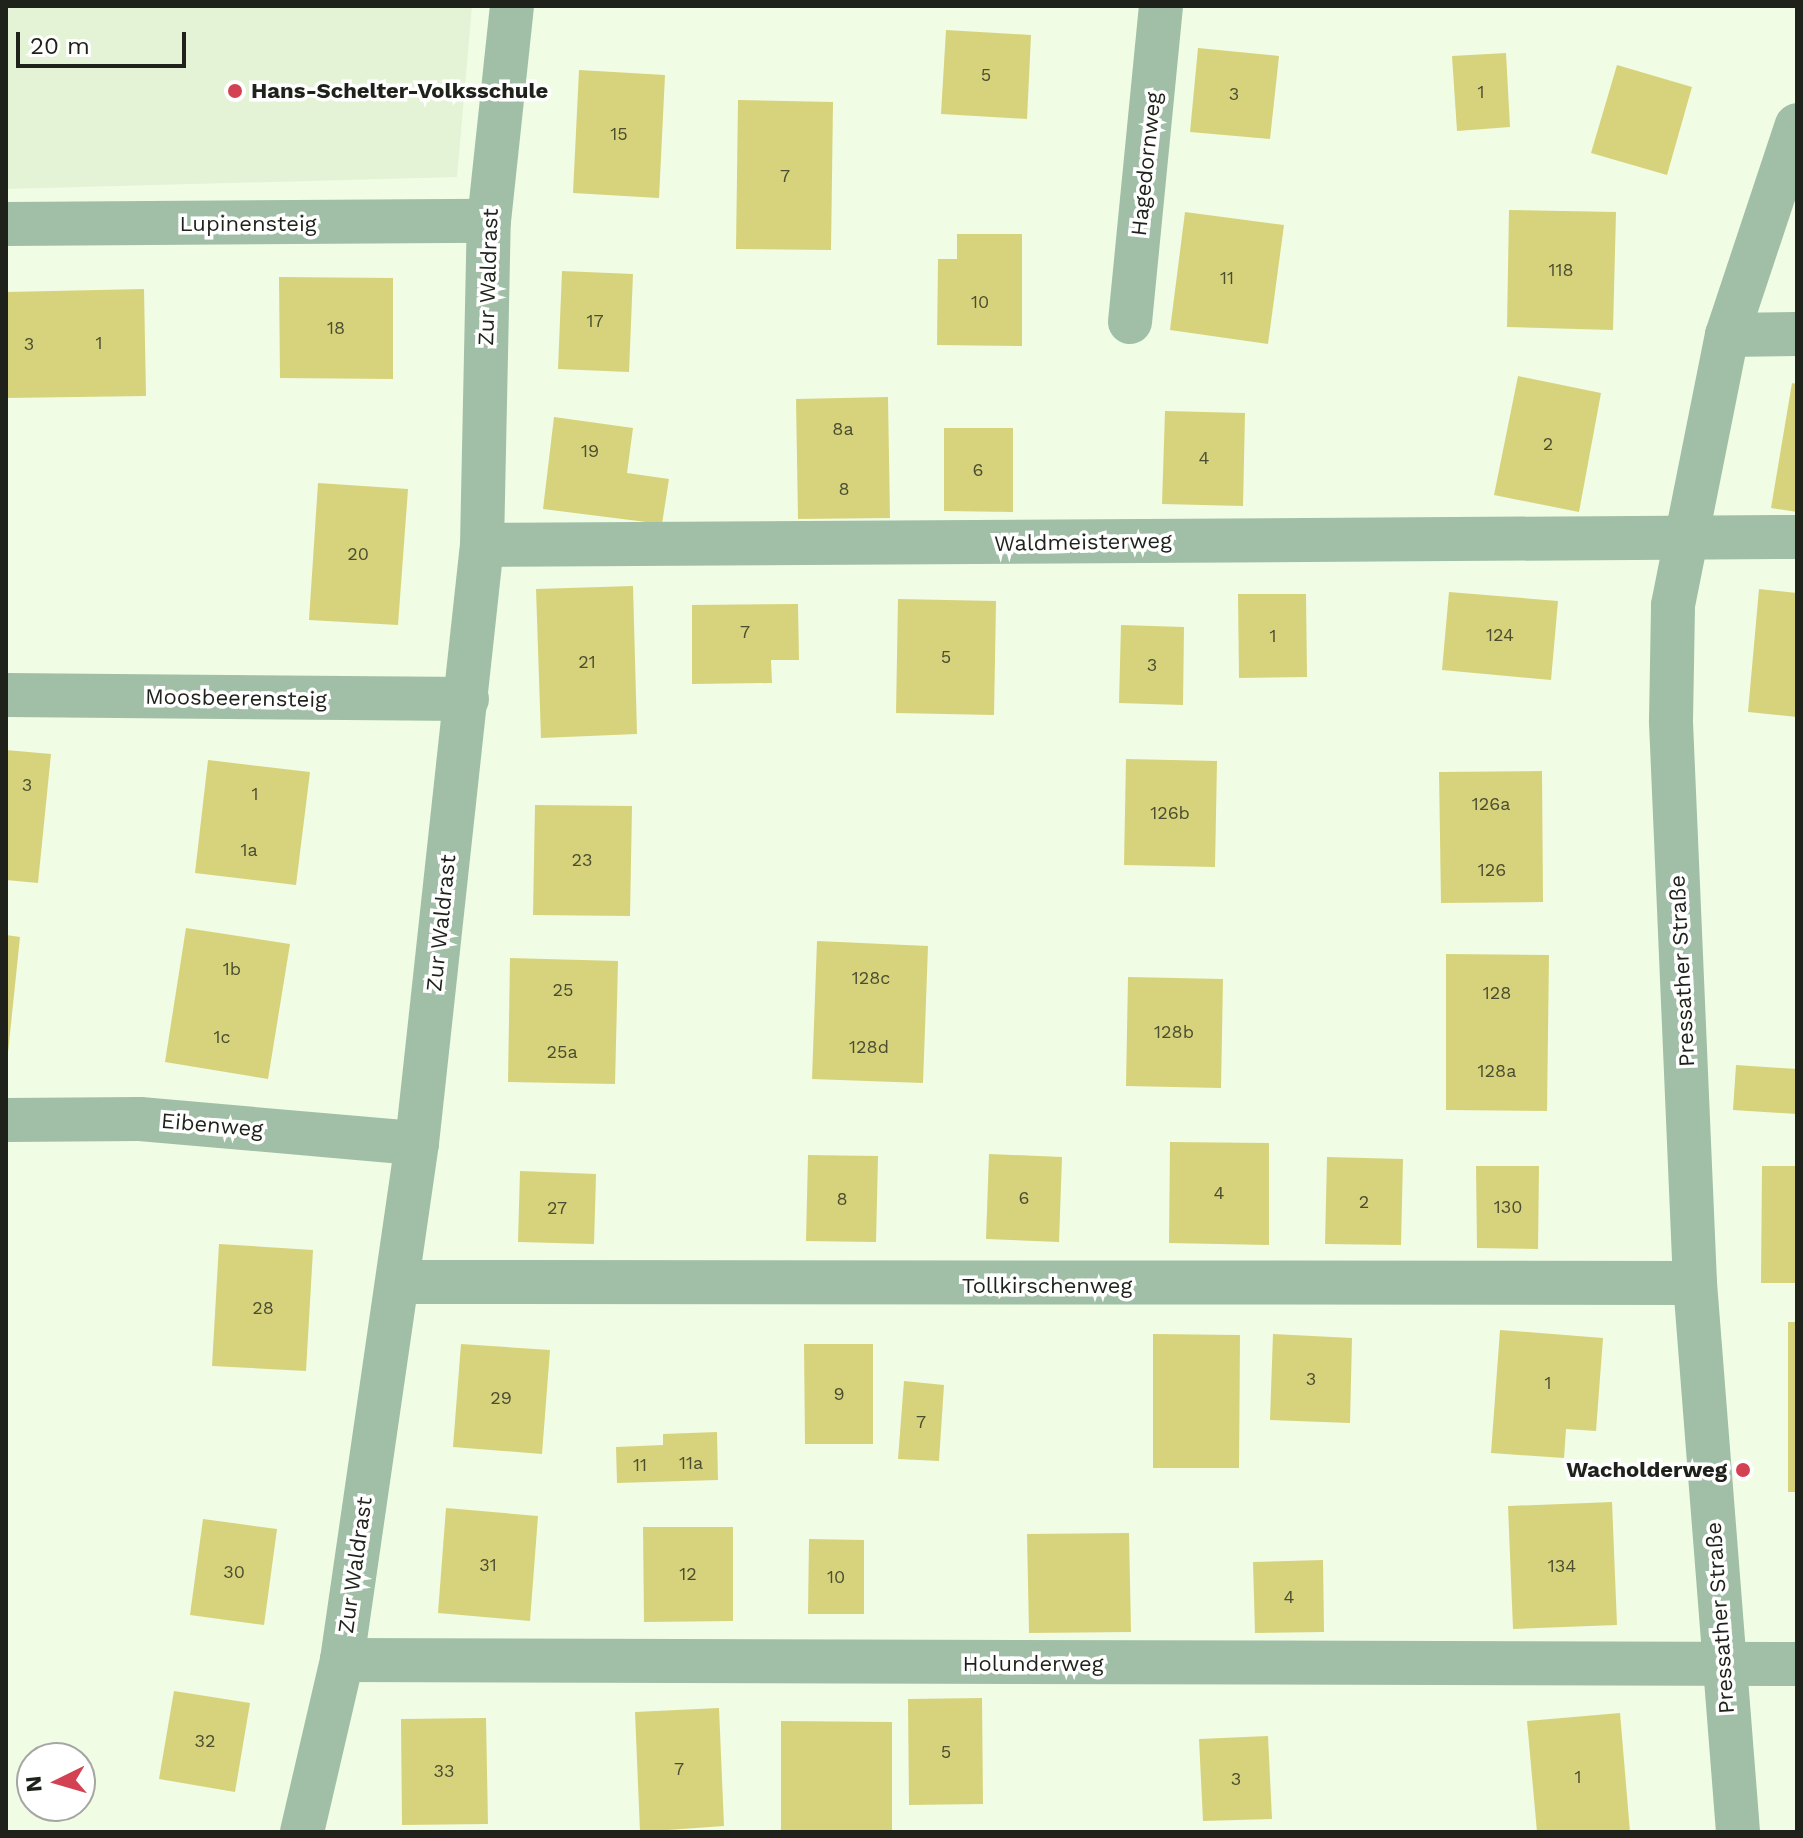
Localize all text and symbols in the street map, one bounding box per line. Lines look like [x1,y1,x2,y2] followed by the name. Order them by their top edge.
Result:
[20,16,190,66] scale bar
[30,32,90,60] text: 20 m
[981,64,991,86] house number: 5
[251,78,548,104] place label: Hans-Schelter-Volksschule
[1477,81,1485,103] house number: 1
[226,82,244,100] marker: Hans-Schelter-Volksschule
[1229,83,1239,105] house number: 3
[1125,91,1167,237] street label: Hagedornweg
[610,123,628,145] house number: 15
[780,165,790,187] house number: 7
[472,207,504,347] street label: Zur Waldrast
[179,211,317,237] street label: Lupinensteig
[1548,259,1574,281] house number: 118
[1220,267,1234,289] house number: 11
[971,291,989,313] house number: 10
[586,310,604,332] house number: 17
[327,317,345,339] house number: 18
[95,332,103,354] house number: 1
[24,333,34,355] house number: 3
[832,418,854,440] house number: 8a
[1543,433,1553,455] house number: 2
[581,440,599,462] house number: 19
[1199,447,1209,469] house number: 4
[973,459,983,481] house number: 6
[838,478,850,500] house number: 8
[994,527,1172,557] street label: Waldmeisterweg
[347,543,369,565] house number: 20
[740,621,750,643] house number: 7
[1486,624,1514,646] house number: 124
[1269,625,1277,647] house number: 1
[941,646,951,668] house number: 5
[578,651,596,673] house number: 21
[1147,654,1157,676] house number: 3
[145,683,327,713] street label: Moosbeerensteig
[22,774,32,796] house number: 3
[251,783,259,805] house number: 1
[1472,793,1510,815] house number: 126a
[1150,802,1190,824] house number: 126b
[240,839,258,861] house number: 1a
[572,849,592,871] house number: 23
[421,853,461,993] street label: Zur Waldrast
[1478,859,1506,881] house number: 126
[1664,874,1700,1068] street label: Pressather Straße
[223,958,241,980] house number: 1b
[852,967,890,989] house number: 128c
[553,979,573,1001] house number: 25
[1483,982,1511,1004] house number: 128
[1154,1021,1194,1043] house number: 128b
[213,1026,231,1048] house number: 1c
[849,1036,889,1058] house number: 128d
[546,1041,578,1063] house number: 25a
[1478,1060,1516,1082] house number: 128a
[160,1107,264,1143] street label: Eibenweg
[1214,1182,1224,1204] house number: 4
[1019,1187,1029,1209] house number: 6
[836,1188,848,1210] house number: 8
[1359,1191,1369,1213] house number: 2
[1494,1196,1522,1218] house number: 130
[547,1197,567,1219] house number: 27
[962,1273,1132,1299] street label: Tollkirschenweg
[252,1297,274,1319] house number: 28
[1306,1368,1316,1390] house number: 3
[1544,1372,1552,1394] house number: 1
[833,1383,845,1405] house number: 9
[490,1387,512,1409] house number: 29
[916,1411,926,1433] house number: 7
[679,1452,703,1474] house number: 11a
[633,1454,647,1476] house number: 11
[1566,1457,1727,1483] place label: Wacholderweg
[1734,1461,1752,1479] marker: Wacholderweg
[332,1495,378,1635] street label: Zur Waldrast
[1700,1521,1740,1715] street label: Pressather Straße
[479,1554,497,1576] house number: 31
[1548,1555,1576,1577] house number: 134
[223,1561,245,1583] house number: 30
[679,1563,697,1585] house number: 12
[827,1566,845,1588] house number: 10
[1284,1586,1294,1608] house number: 4
[963,1651,1103,1677] street label: Holunderweg
[195,1730,215,1752] house number: 32
[941,1741,951,1763] house number: 5
[16,1742,96,1822] north arrow
[674,1758,684,1780] house number: 7
[434,1760,454,1782] house number: 33
[1574,1766,1582,1788] house number: 1
[1231,1768,1241,1790] house number: 3
[20,1775,47,1793] text: N

